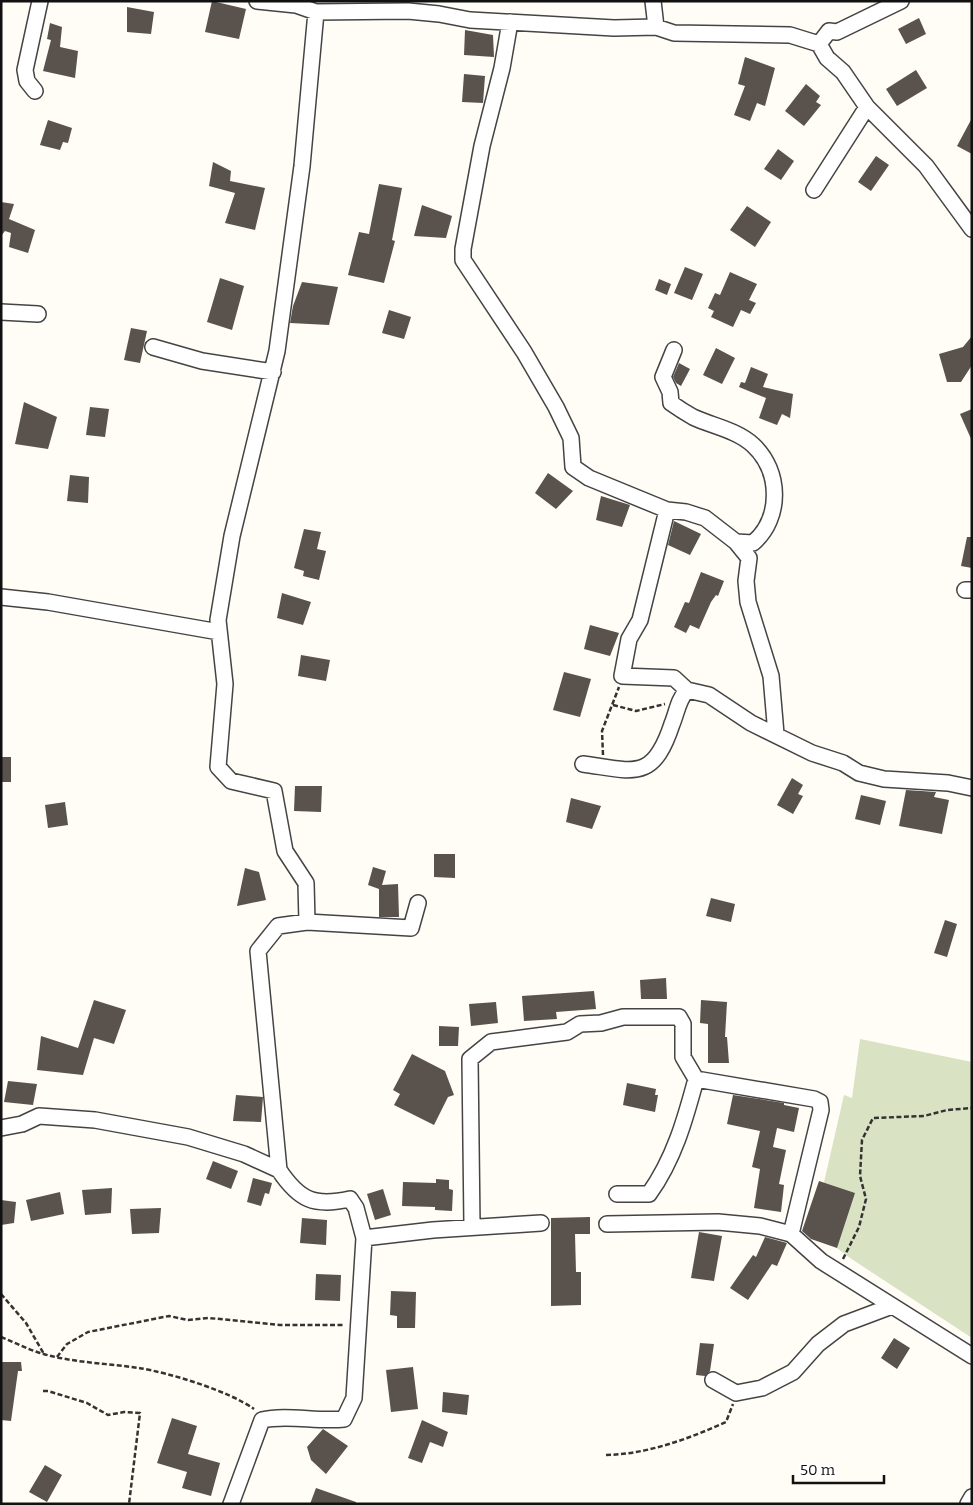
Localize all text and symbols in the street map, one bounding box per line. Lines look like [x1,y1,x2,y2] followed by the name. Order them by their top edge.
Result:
[793,1452,884,1484] scale bar
[800,1461,836,1479] text: 50 m

